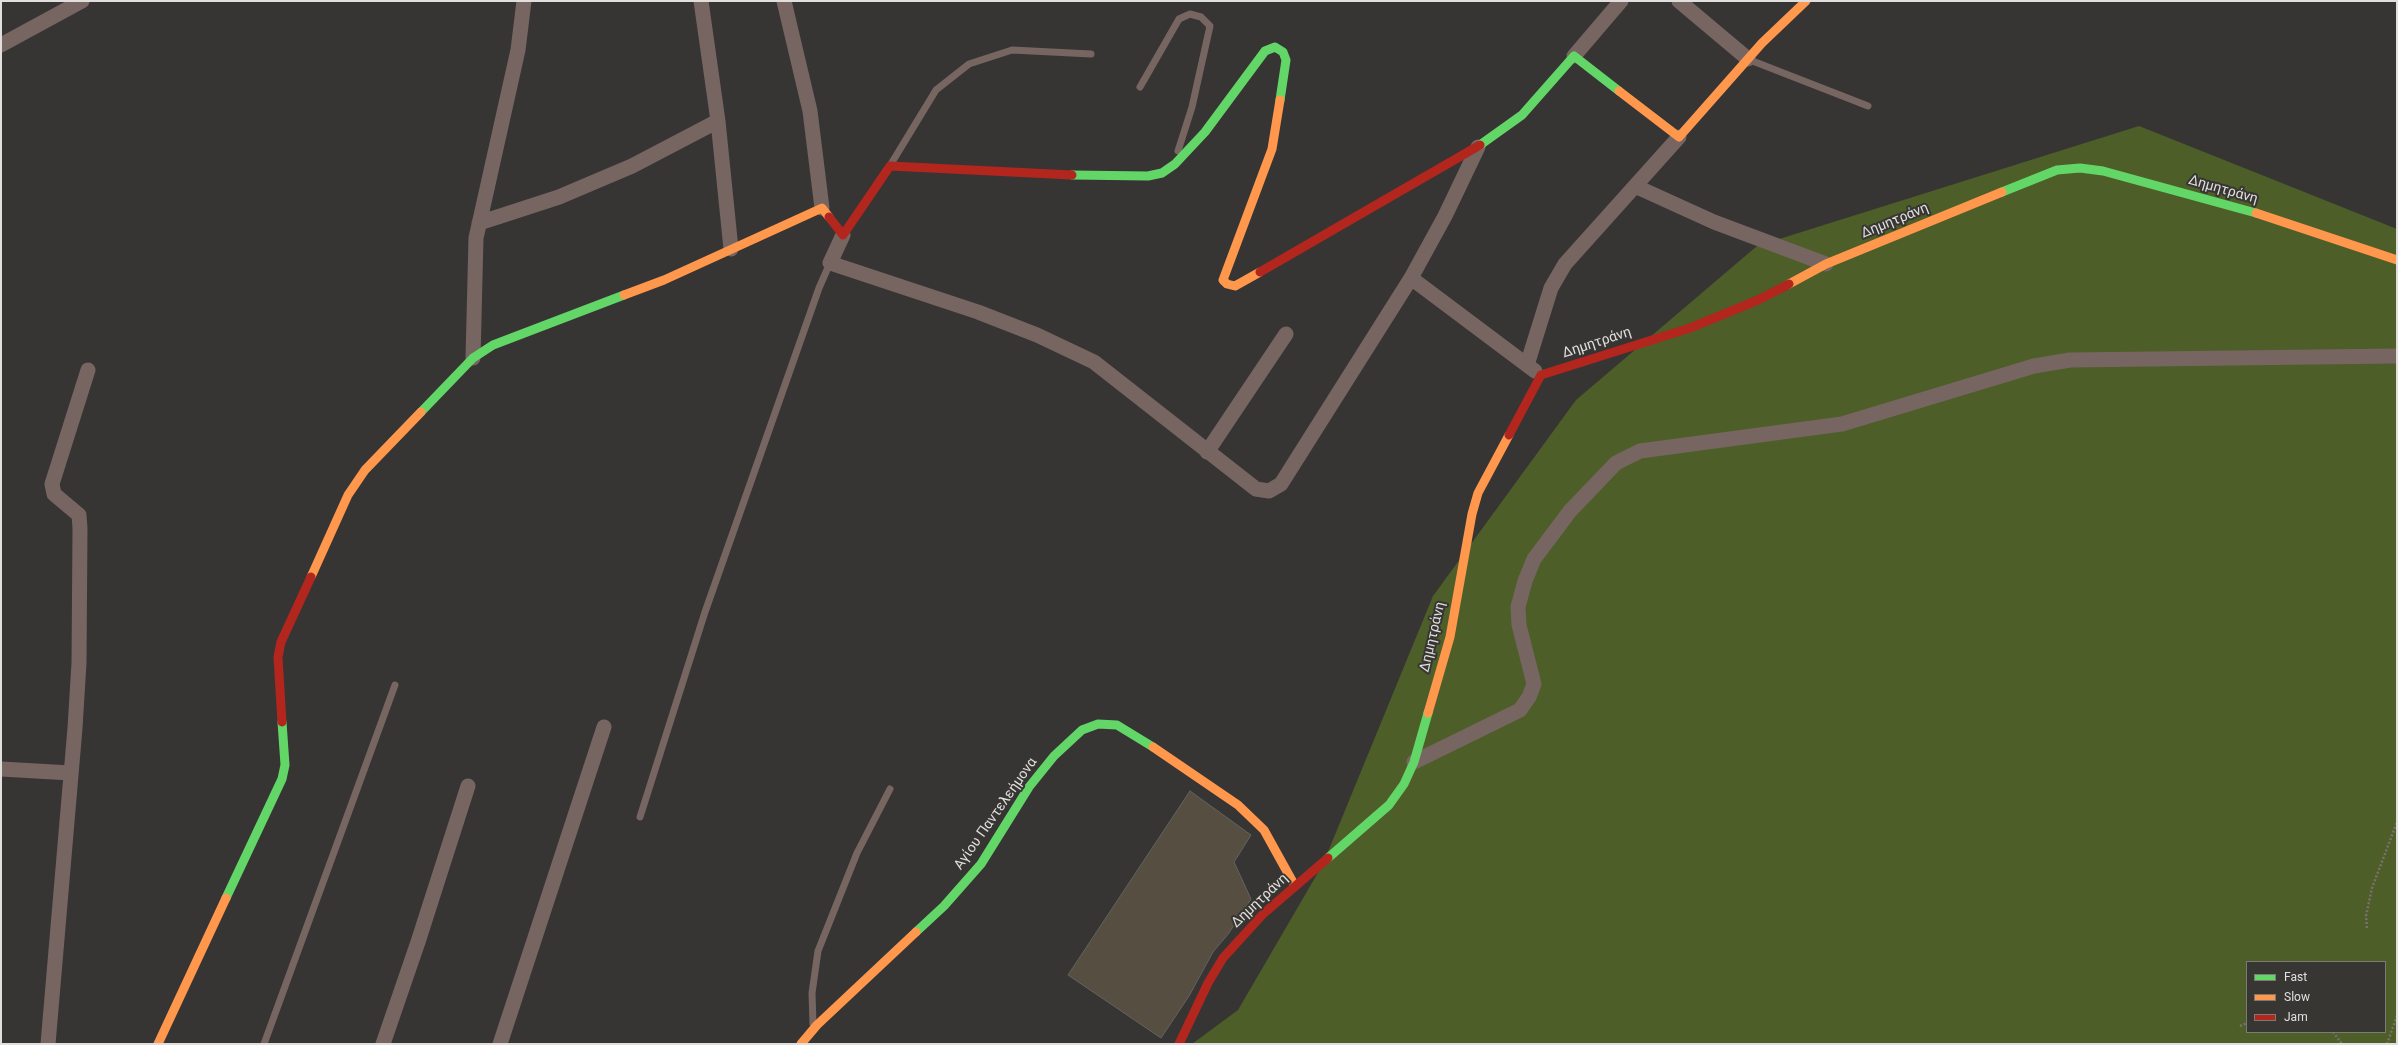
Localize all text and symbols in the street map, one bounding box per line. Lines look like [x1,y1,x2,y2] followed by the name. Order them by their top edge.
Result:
[2186,172,2260,208] street label: Δημητράνη
[1859,200,1931,242] street label: Δημητράνη
[1560,324,1634,362] street label: Δημητράνη
[1417,600,1449,674] street label: Δημητράνη
[951,755,1041,873] street label: Αγίου Παντελεήμονα
[1228,870,1292,932] street label: Δημητράνη
[2246,961,2386,1033] legend
[2284,970,2307,984] text: Fast
[2284,990,2310,1004] text: Slow
[2284,1010,2308,1024] text: Jam

